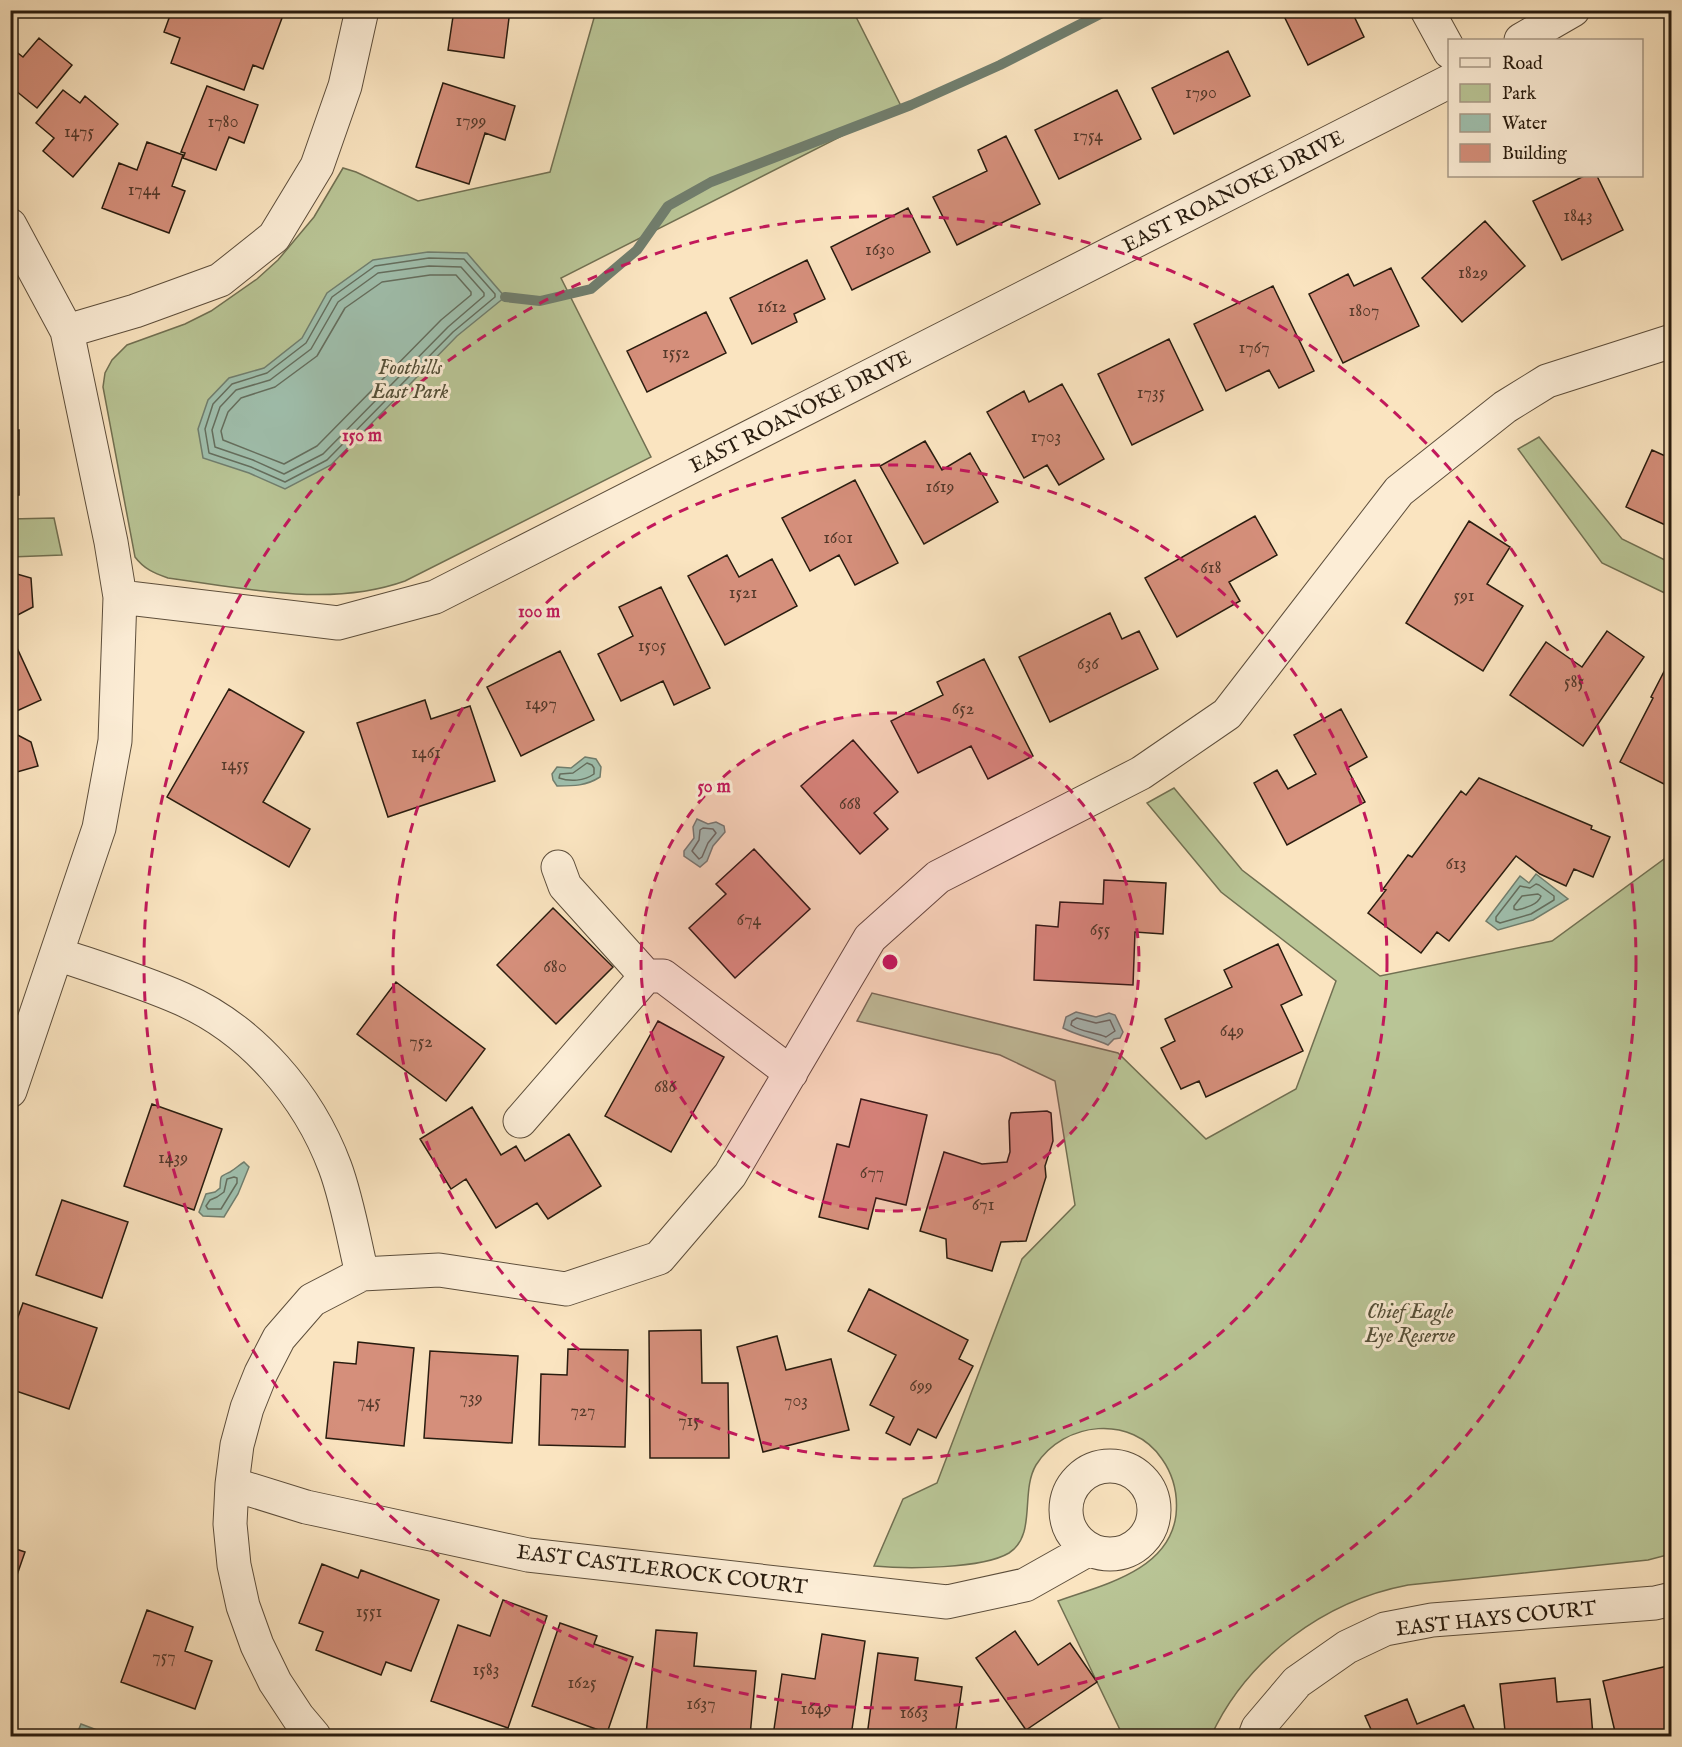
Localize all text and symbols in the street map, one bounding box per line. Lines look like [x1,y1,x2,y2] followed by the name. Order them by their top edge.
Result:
[1448,39,1643,177] legend
[1502,53,1543,76] text: Road
[1185,82,1217,105] house number: 1790
[1502,83,1537,106] text: Park
[456,110,486,133] house number: 1799
[207,111,239,134] house number: 1780
[1502,113,1547,136] text: Water
[64,121,94,144] house number: 1475
[1073,125,1103,148] house number: 1754
[1118,125,1349,260] street label: EAST ROANOKE DRIVE
[1502,143,1567,166] text: Building
[128,179,161,202] house number: 1744
[1563,205,1593,228] house number: 1843
[865,239,895,262] house number: 1630
[1458,262,1488,285] house number: 1829
[757,296,787,319] house number: 1612
[1348,300,1380,323] house number: 1807
[1238,337,1270,360] house number: 1767
[662,342,690,365] house number: 1552
[685,345,916,480] street label: EAST ROANOKE DRIVE
[371,355,449,406] park label: Foothills East Park
[1137,382,1166,405] house number: 1735
[342,425,382,448] text: 150 m
[1031,426,1061,449] house number: 1703
[926,476,954,499] house number: 1619
[823,527,853,550] house number: 1601
[1200,557,1222,580] house number: 618
[729,582,757,605] house number: 1521
[1453,585,1475,608] house number: 591
[518,601,560,624] text: 100 m
[638,635,667,658] house number: 1505
[1077,653,1099,676] house number: 636
[1564,671,1585,694] house number: 585
[525,693,557,716] house number: 1497
[952,698,974,721] house number: 652
[411,742,441,765] house number: 1461
[221,754,250,777] house number: 1455
[697,776,731,799] text: 50 m
[839,793,861,816] house number: 668
[1446,853,1466,876] house number: 613
[737,909,762,932] house number: 674
[1090,919,1111,942] house number: 655
[880,952,900,972] centre of rings
[543,956,567,979] house number: 680
[1220,1020,1244,1043] house number: 649
[409,1031,433,1054] house number: 752
[654,1076,677,1099] house number: 686
[158,1147,188,1170] house number: 1439
[860,1162,884,1185] house number: 677
[972,1194,994,1217] house number: 671
[1364,1299,1455,1350] park label: Chief Eagle Eye Reserve
[909,1375,933,1398] house number: 699
[459,1387,483,1410] house number: 739
[784,1390,808,1413] house number: 703
[357,1391,381,1414] house number: 745
[570,1400,596,1423] house number: 727
[678,1410,700,1433] house number: 715
[515,1539,809,1602] street label: EAST CASTLEROCK COURT
[1394,1595,1599,1643] street label: EAST HAYS COURT
[356,1601,382,1624] house number: 1551
[152,1646,176,1669] house number: 757
[472,1659,500,1682] house number: 1583
[567,1672,597,1695] house number: 1625
[686,1693,716,1716] house number: 1637
[801,1698,831,1721] house number: 1649
[900,1702,928,1725] house number: 1663

